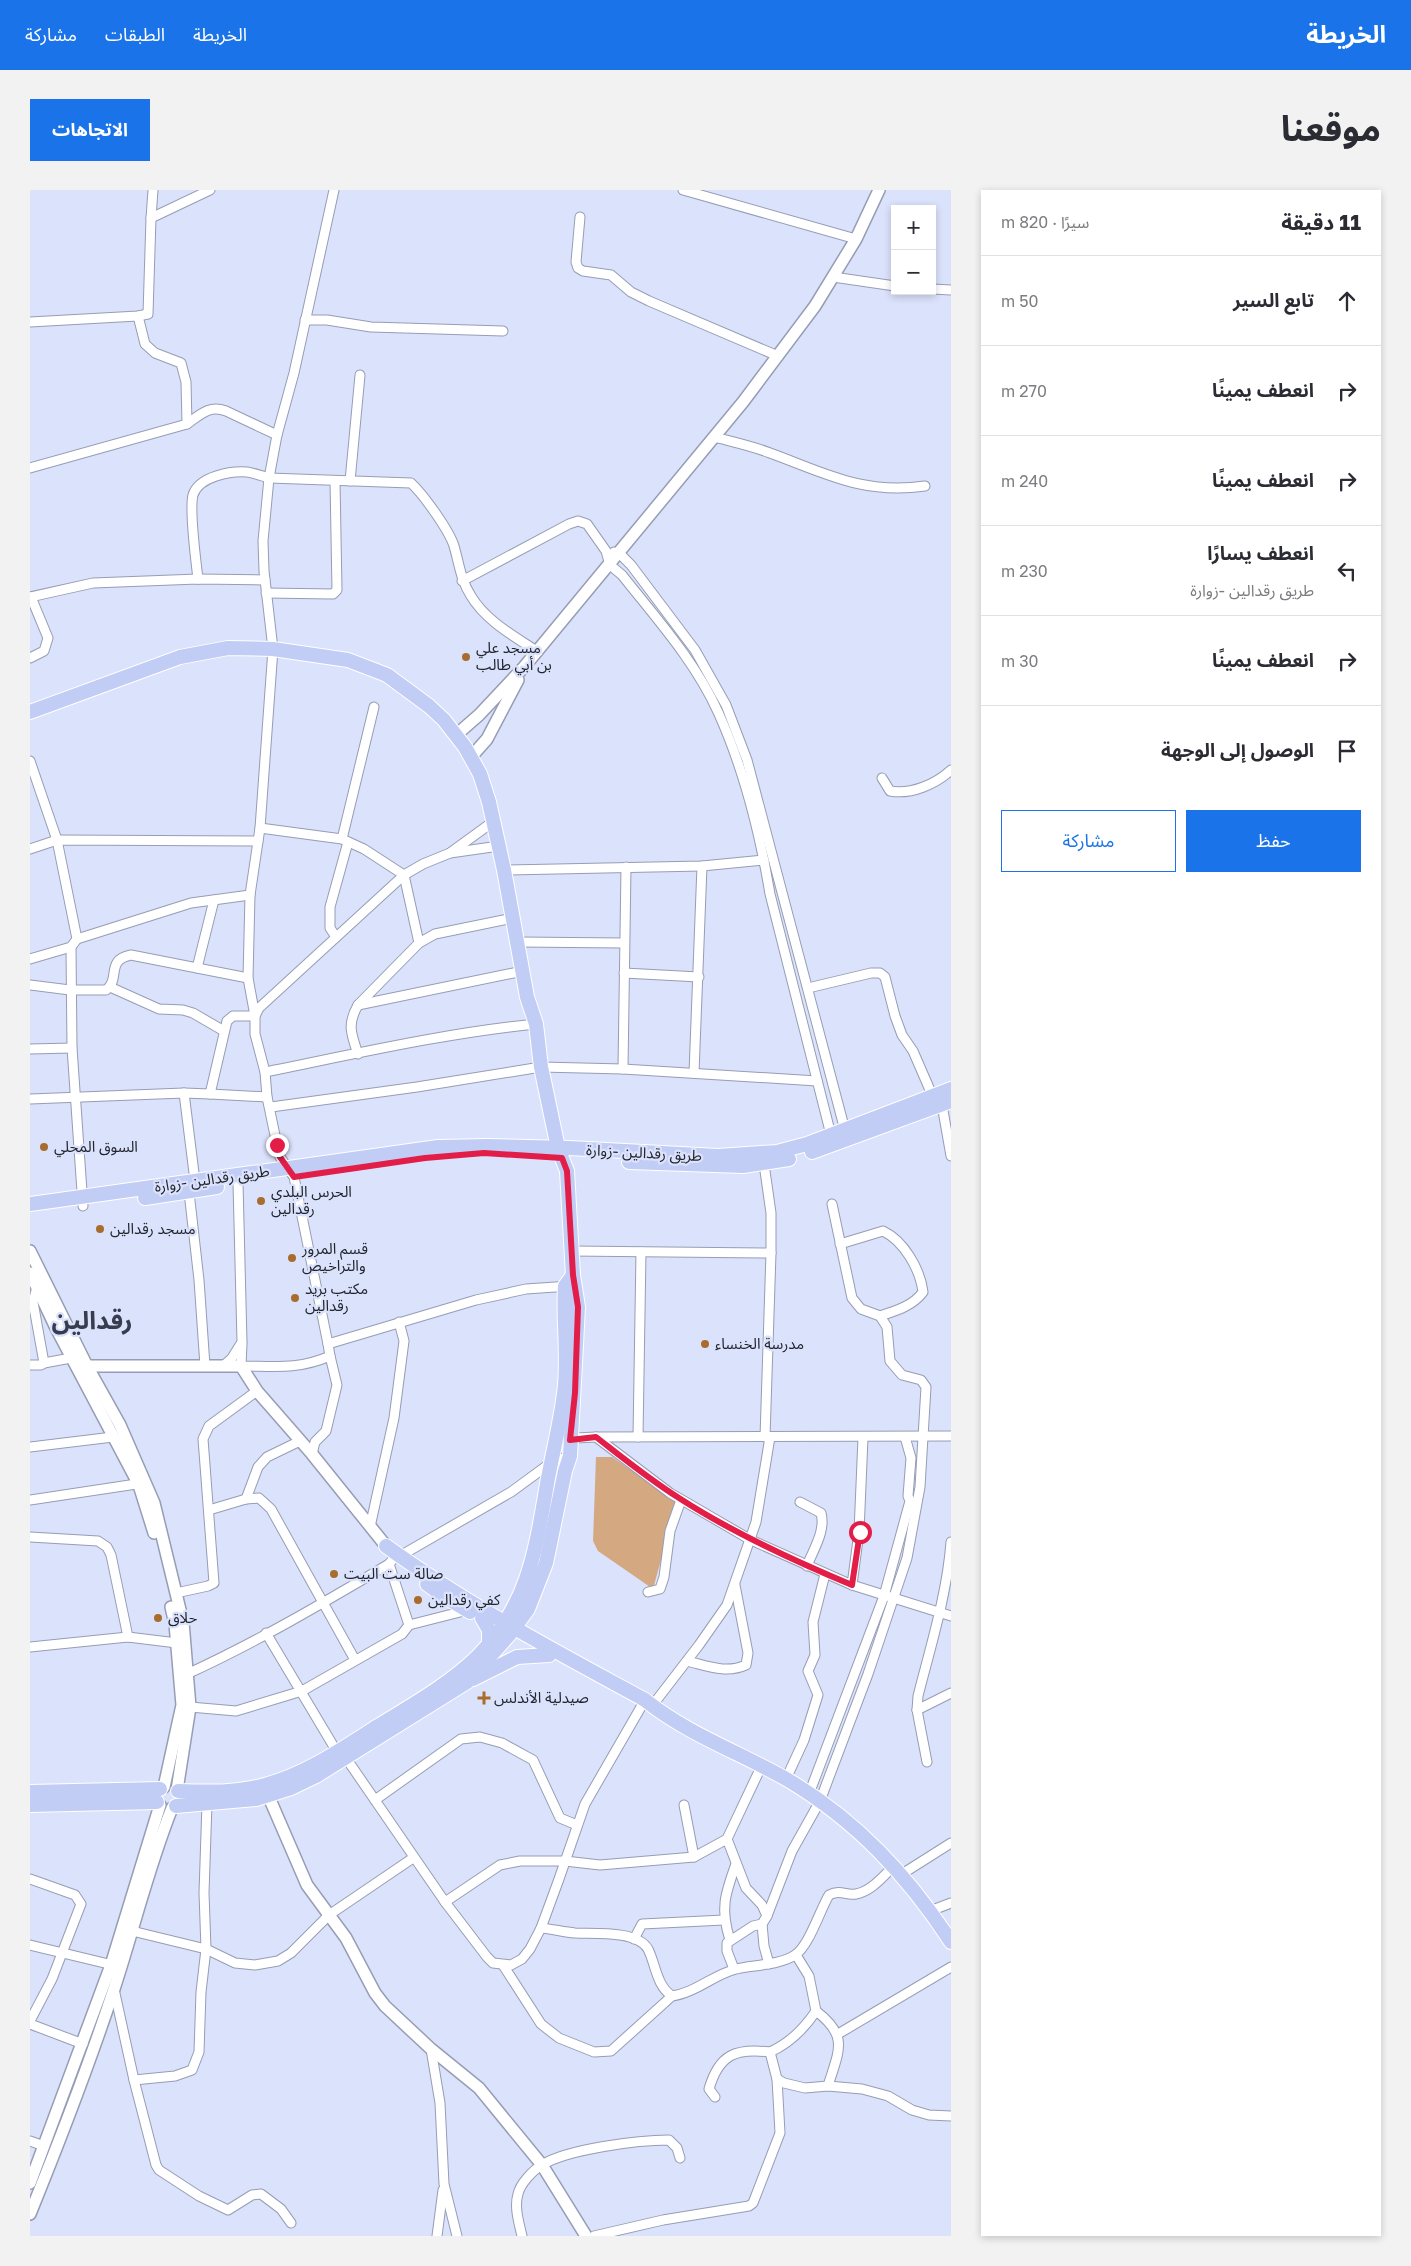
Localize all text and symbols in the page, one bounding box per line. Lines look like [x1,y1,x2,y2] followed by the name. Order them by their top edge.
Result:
[1306,19,1386,48] text: الخريطة
[25,23,77,45] text: مشاركة
[105,23,165,45] text: الطبقات
[193,23,247,45] text: الخريطة
[30,99,150,161] button: الاتجاهات
[1281,107,1381,149] text: موقعنا
[891,205,936,295] map controls
[891,205,936,250] button: +
[1281,209,1361,235] text: 11 دقيقة
[1001,212,1089,232] text: سيرًا · 820 m
[891,250,936,295] button: −
[1333,287,1361,315] icon: ahead
[1233,288,1314,311] text: تابع السير
[1001,291,1038,311] text: 50 m
[1333,377,1361,405] icon: right
[1212,378,1314,401] text: انعطف يمينًا
[1001,381,1047,401] text: 270 m
[1333,467,1361,495] icon: right
[1212,468,1314,491] text: انعطف يمينًا
[1001,471,1048,491] text: 240 m
[1207,541,1314,564] text: انعطف يسارًا
[1333,557,1361,585] icon: left
[1001,561,1048,581] text: 230 m
[1190,580,1314,600] text: طريق رقدالين -زوارة
[476,638,552,676] place label: مسجد علي بن أبي طالب
[1333,647,1361,675] icon: right
[1212,648,1314,671] text: انعطف يمينًا
[460,651,472,663] marker: مسجد علي بن أبي طالب
[1001,651,1038,671] text: 30 m
[1333,737,1361,765] icon: arrive
[1161,738,1314,761] text: الوصول إلى الوجهة
[1001,810,1176,872] button: مشاركة
[1186,810,1361,872] button: حفظ
[266,1134,289,1157] route end
[54,1137,138,1158] place label: السوق المحلي
[586,1140,702,1166] street label: طريق رقدالين -زوارة
[38,1141,50,1153] marker: السوق المحلي
[153,1161,271,1197] street label: طريق رقدالين -زوارة
[271,1182,352,1218] place label: الحرس البلدي رقدالين
[255,1195,267,1207] marker: الحرس البلدي رقدالين
[110,1219,196,1238] place label: مسجد رقدالين
[94,1223,106,1235] marker: مسجد رقدالين
[301,1239,368,1275] place label: قسم المرور والتراخيص
[286,1252,298,1264] marker: قسم المرور والتراخيص
[305,1279,368,1315] place label: مكتب بريد رقدالين
[289,1292,301,1304] marker: مكتب بريد رقدالين
[52,1304,132,1335] district label: رقدالين
[715,1334,804,1353] place label: مدرسة الخنساء
[699,1338,711,1350] marker: مدرسة الخنساء
[849,1521,872,1544] route start
[344,1564,443,1582] place label: صالة ست البيت
[328,1568,340,1580] marker: صالة ست البيت
[428,1590,501,1611] place label: كفي رقدالين
[412,1594,424,1606] marker: كفي رقدالين
[168,1608,198,1627] place label: حلاق
[152,1612,164,1624] marker: حلاق
[494,1688,589,1707] place label: صيدلية الأندلس
[478,1692,490,1704] marker: صيدلية الأندلس

